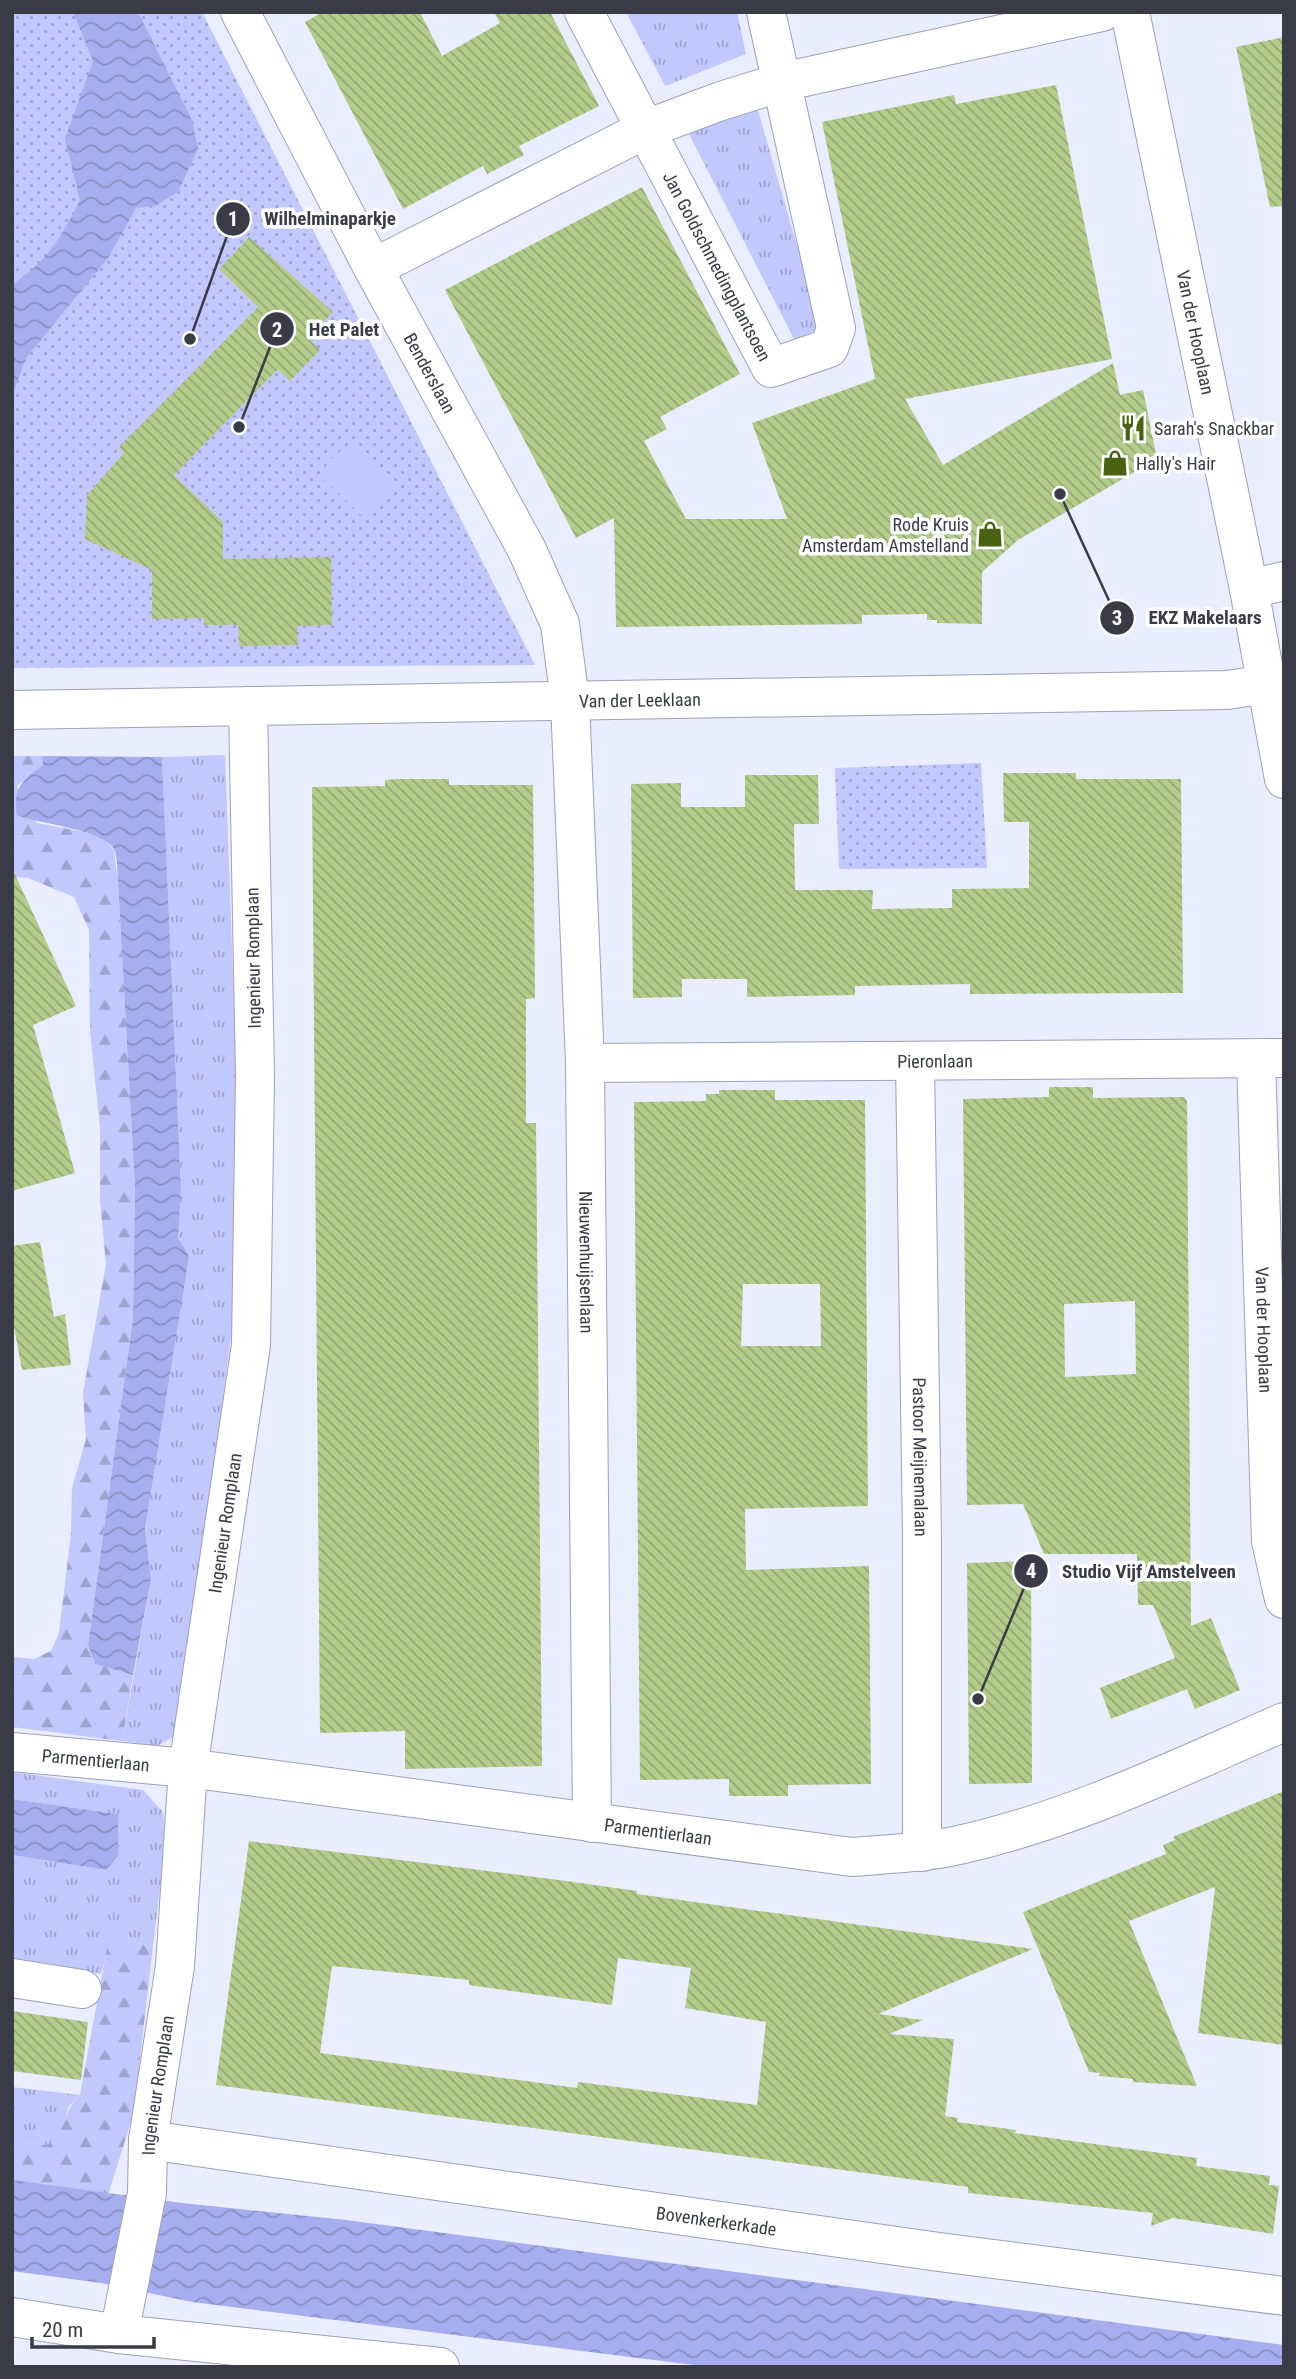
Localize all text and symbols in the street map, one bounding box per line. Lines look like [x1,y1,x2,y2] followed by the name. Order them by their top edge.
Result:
[659,168,776,364] street label: Jan Goldschmedingplantsoen
[215,199,410,239] callout: Wilhelminaparkje
[228,207,238,231] text: 1
[264,207,396,230] text: Wilhelminaparkje
[1173,268,1219,396] street label: Van der Hooplaan
[260,309,393,349] callout: Het Palet
[272,318,282,342] text: 2
[309,318,379,341] text: Het Palet
[400,329,461,417] street label: Benderslaan
[1118,413,1148,443] restaurant icon: Sarah's Snackbar
[1154,418,1275,439] place label: Sarah's Snackbar
[1100,448,1130,478] shop icon: Hally's Hair
[1136,453,1216,474] place label: Hally's Hair
[802,514,969,556] place label: Rode Kruis Amsterdam Amstelland
[975,519,1005,549] shop icon: Rode Kruis Amsterdam Amstelland
[1099,598,1275,638] callout: EKZ Makelaars
[1112,606,1122,630] text: 3
[1148,606,1262,629] text: EKZ Makelaars
[579,688,701,711] street label: Van der Leeklaan
[241,887,265,1029] street label: Ingenieur Romplaan
[897,1050,973,1071] street label: Pieronlaan
[576,1191,598,1333] street label: Nieuwenhuijsenlaan
[1252,1266,1277,1393] street label: Van der Hooplaan
[909,1377,932,1537] street label: Pastoor Meijnemalaan
[204,1452,245,1594] street label: Ingenieur Romplaan
[1013,1551,1250,1591] callout: Studio Vijf Amstelveen
[1026,1559,1036,1583] text: 4
[1062,1560,1236,1583] text: Studio Vijf Amstelveen
[41,1744,150,1775] street label: Parmentierlaan
[603,1813,713,1849] street label: Parmentierlaan
[137,2014,178,2156] street label: Ingenieur Romplaan
[655,2202,778,2239] street label: Bovenkerkerkade
[32,2306,154,2350] scale bar
[42,2318,83,2342] text: 20 m

